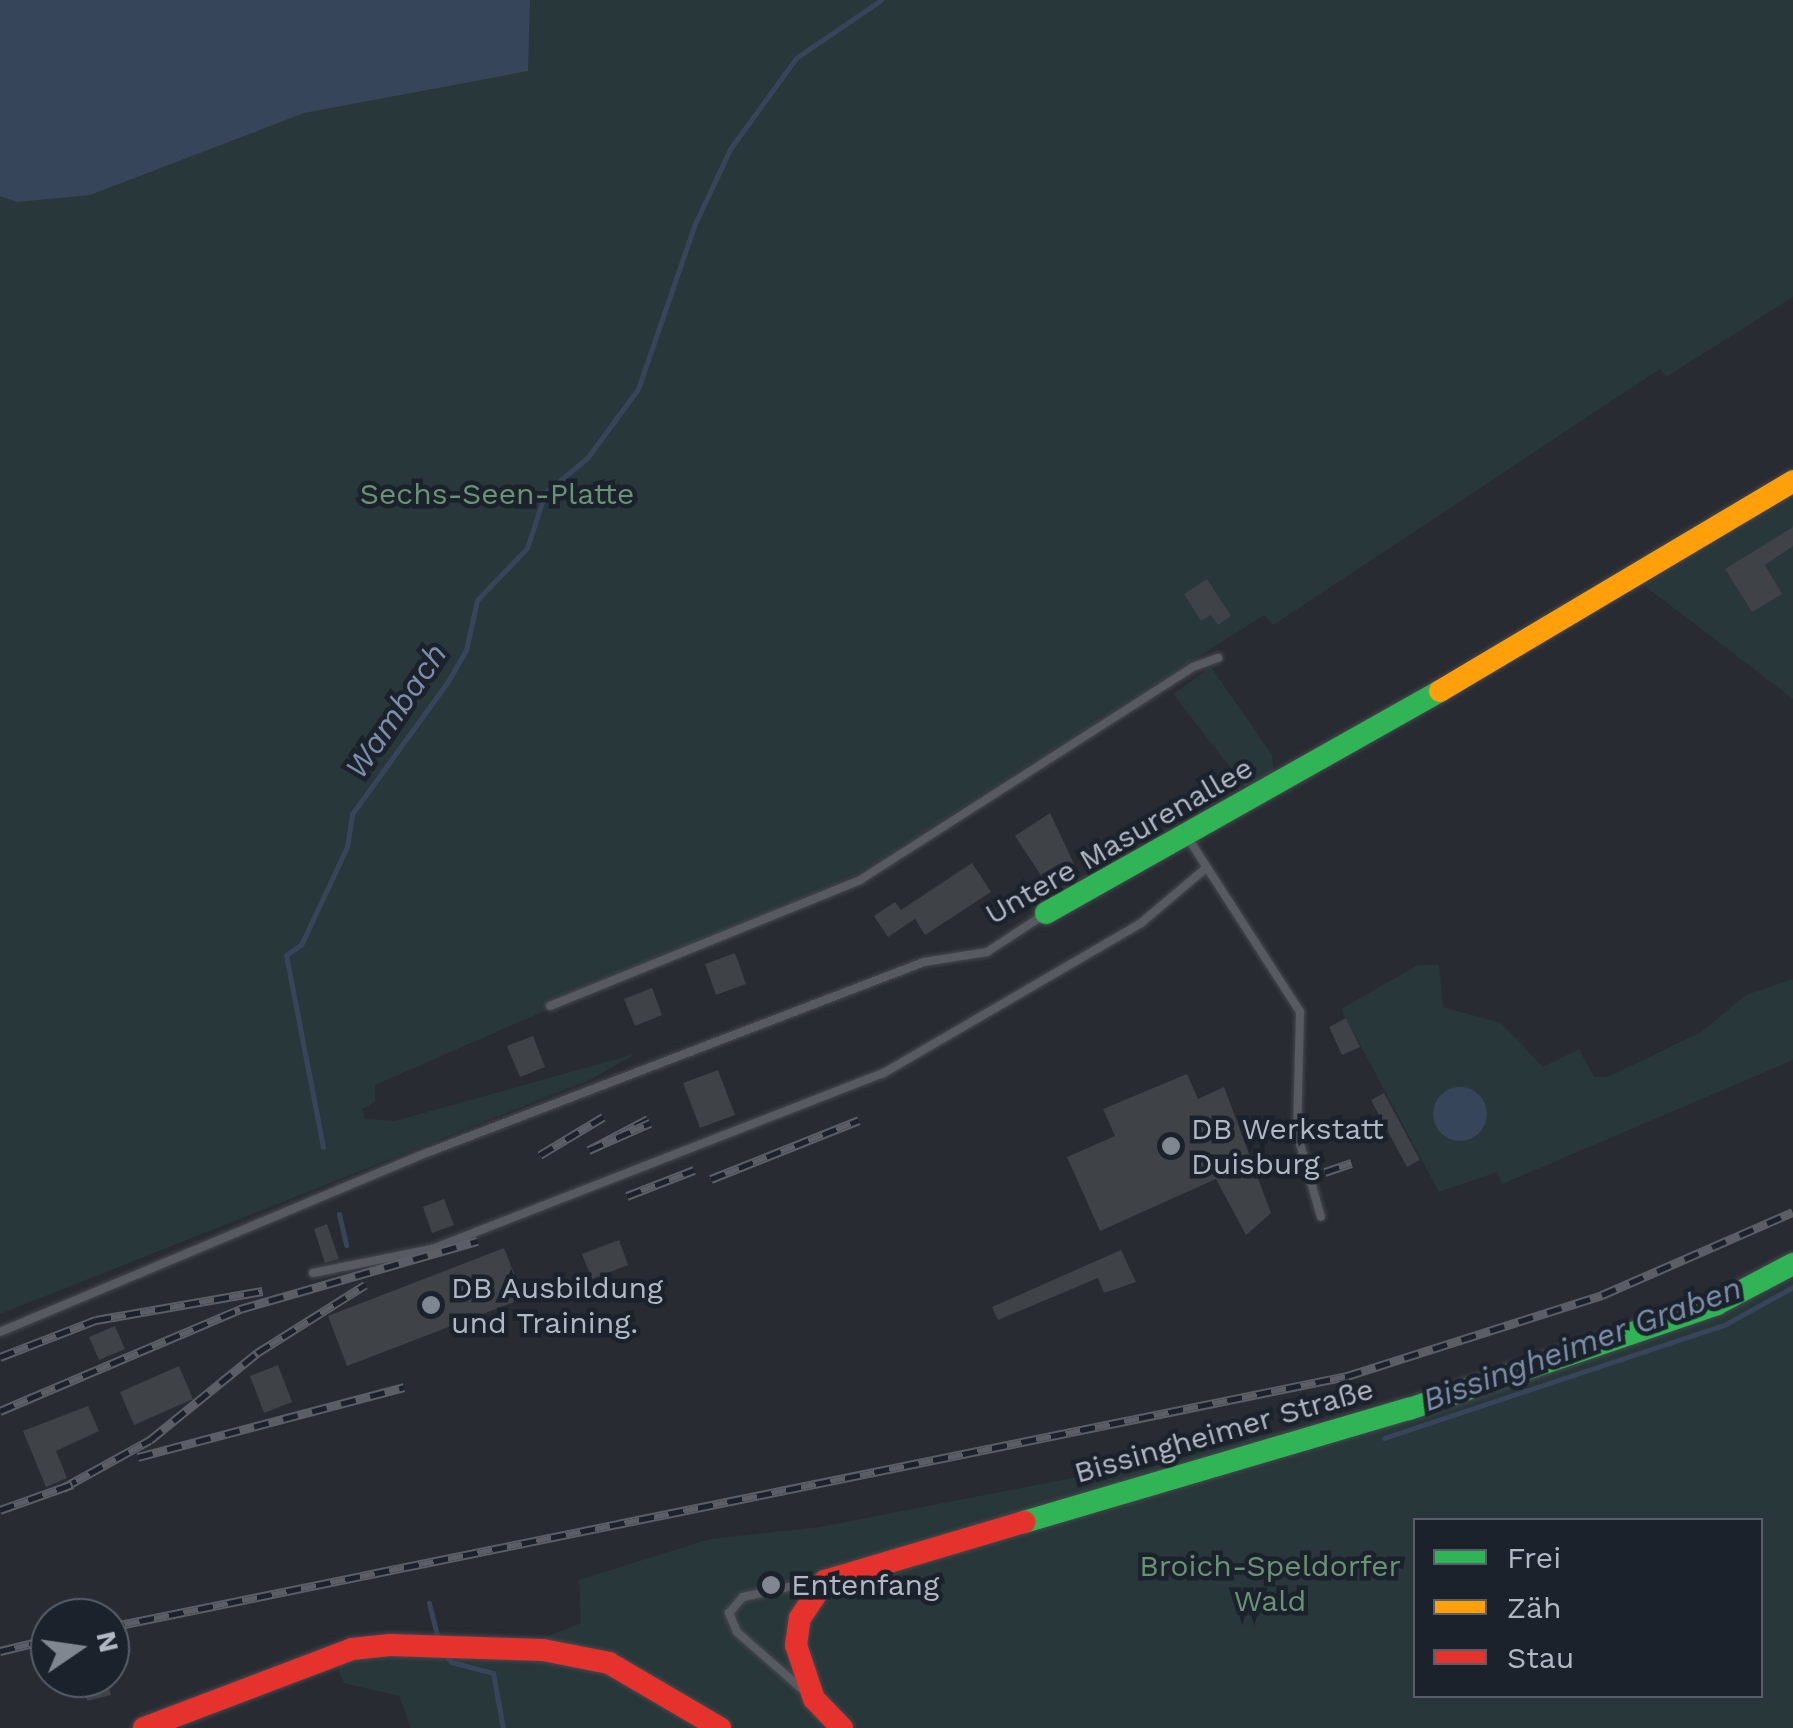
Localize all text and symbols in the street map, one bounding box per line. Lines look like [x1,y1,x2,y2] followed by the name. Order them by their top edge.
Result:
[360,476,634,512] park label: Sechs-Seen-Platte
[337,636,455,786] water label: Wambach
[979,750,1259,932] street label: Untere Masurenallee
[1191,1111,1384,1182] place label: DB Werkstatt Duisburg
[1160,1135,1182,1157] marker: DB Werkstatt Duisburg
[1417,1268,1747,1420] water label: Bissingheimer Graben
[451,1270,664,1340] place label: DB Ausbildung und Training.
[420,1294,442,1316] marker: DB Ausbildung und Training.
[1070,1371,1378,1491] street label: Bissingheimer Straße
[1413,1518,1763,1698] legend
[1507,1540,1561,1575] text: Frei
[1139,1548,1401,1618] park label: Broich-Speldorfer Wald
[791,1567,939,1603] place label: Entenfang
[760,1574,782,1596] marker: Entenfang
[1507,1590,1561,1625] text: Zäh
[30,1598,130,1698] north arrow
[89,1628,126,1655] text: N
[1507,1640,1574,1675] text: Stau

